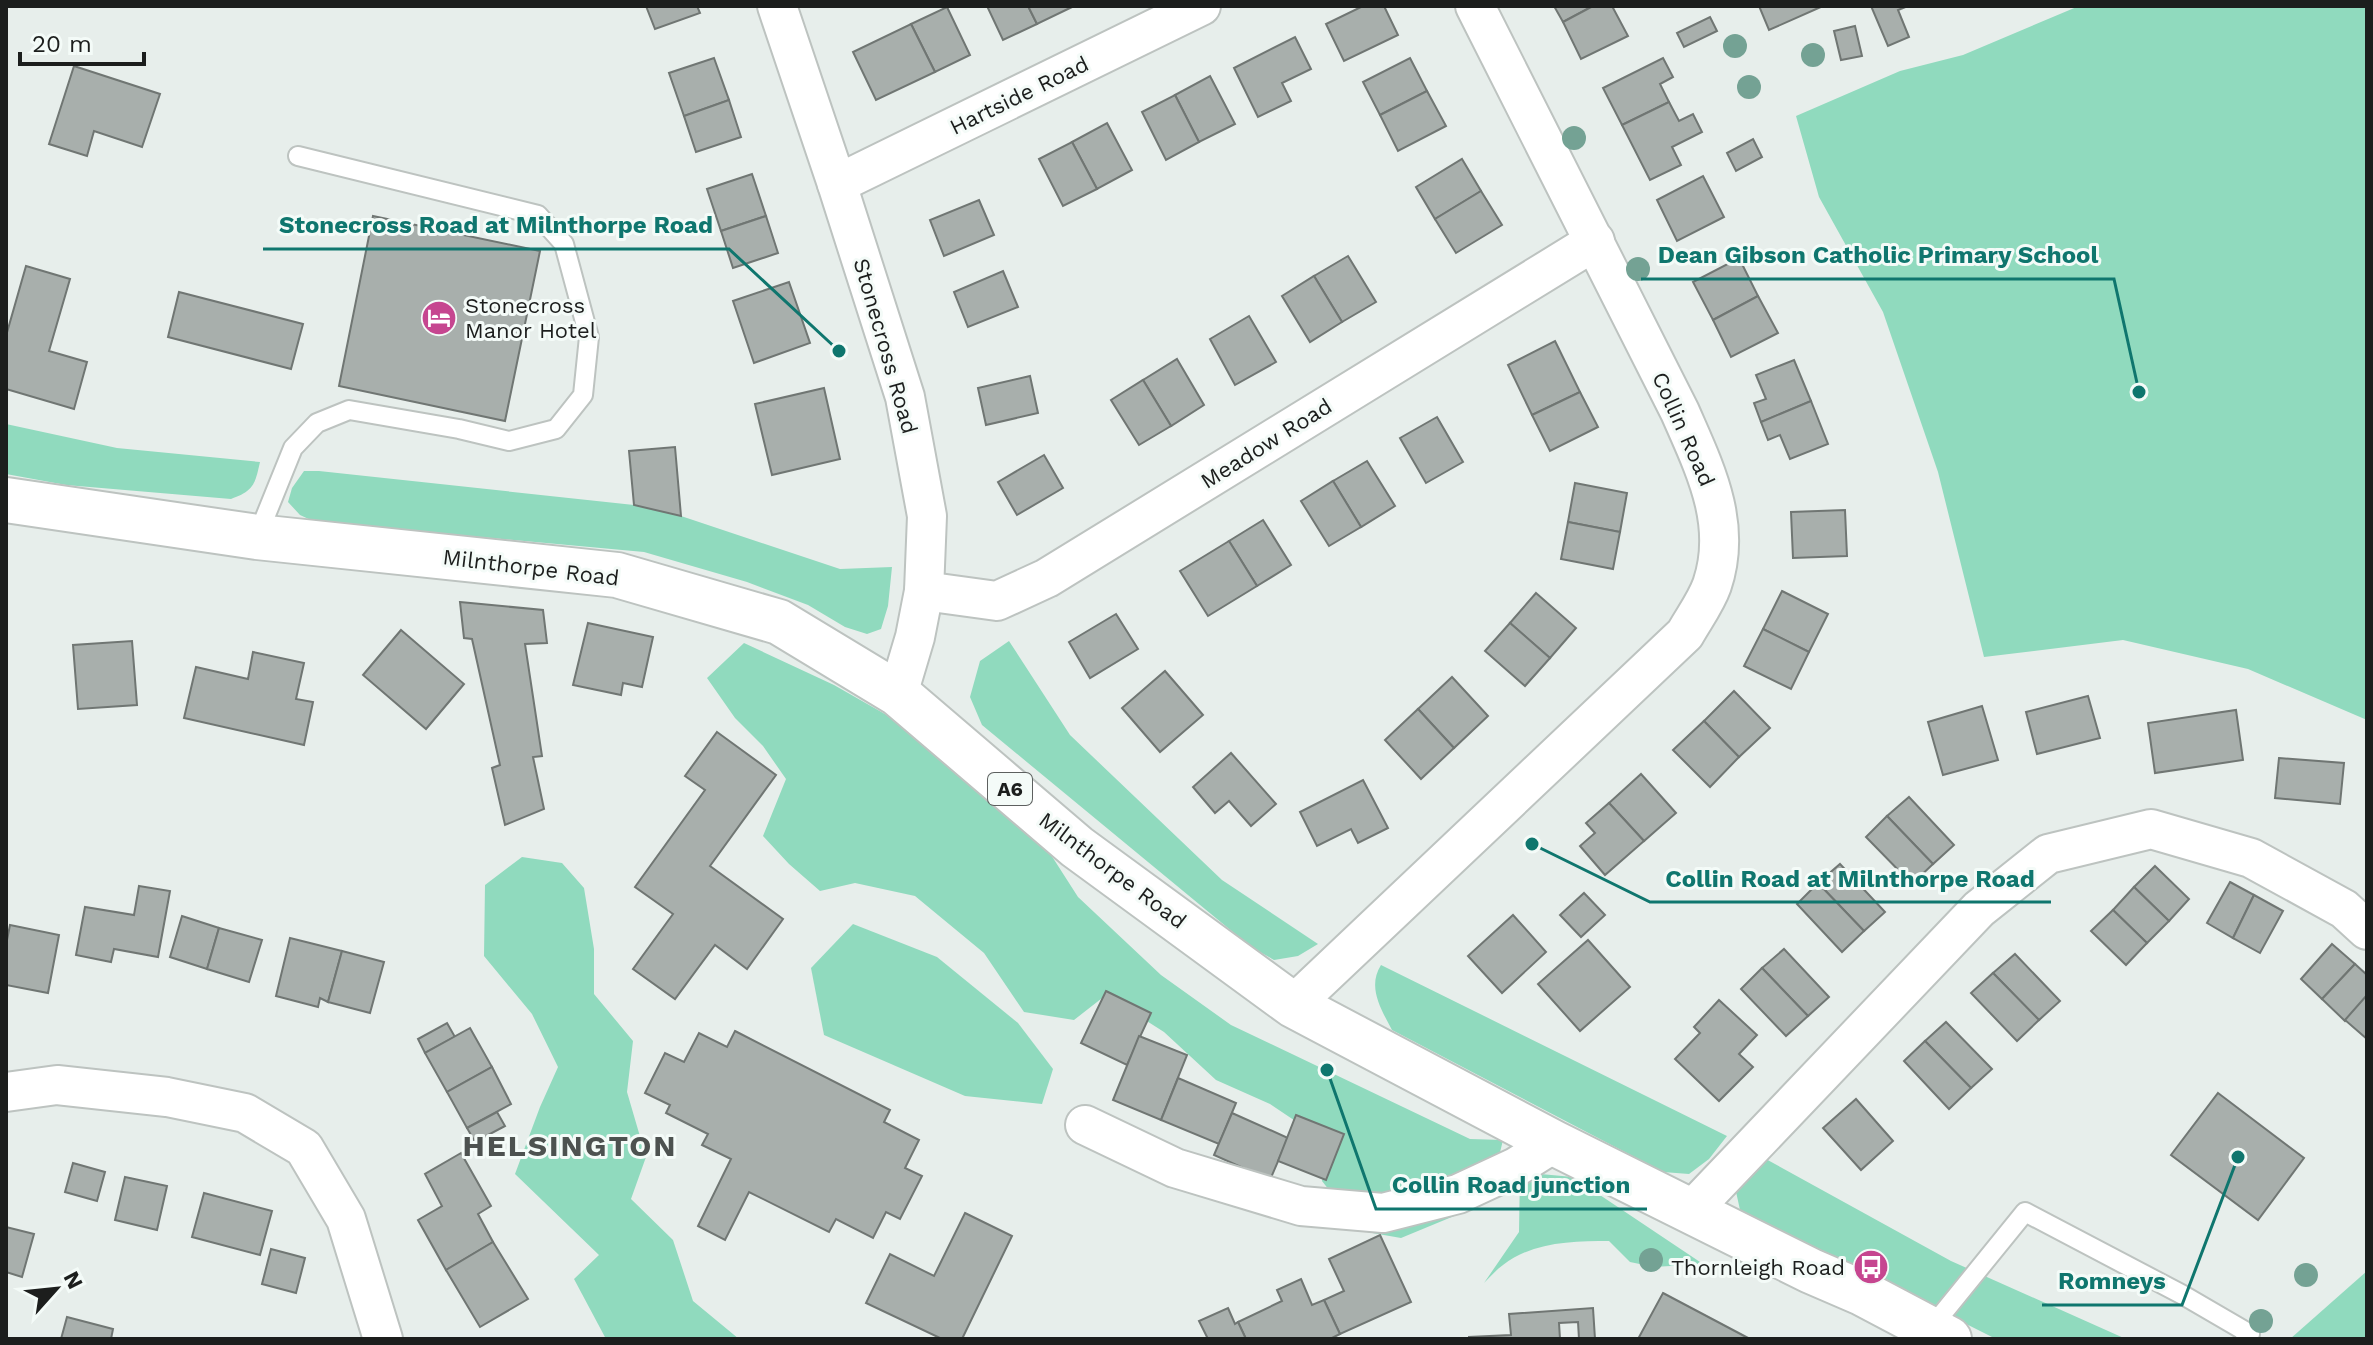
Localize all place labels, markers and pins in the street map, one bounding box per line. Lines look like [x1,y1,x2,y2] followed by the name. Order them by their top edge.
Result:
[263,201,729,249] callout: Stonecross Road at Milnthorpe Road
[1641,231,2114,279] callout: Dean Gibson Catholic Primary School
[465,293,597,343] place label: Stonecross Manor Hotel
[420,299,458,337] hotel icon: Stonecross Manor Hotel
[1650,854,2051,902] callout: Collin Road at Milnthorpe Road
[1376,1161,1647,1209] callout: Collin Road junction
[1852,1248,1890,1286] bus stop icon: Thornleigh Road
[1671,1255,1845,1280] place label: Thornleigh Road
[2042,1257,2182,1305] callout: Romneys

